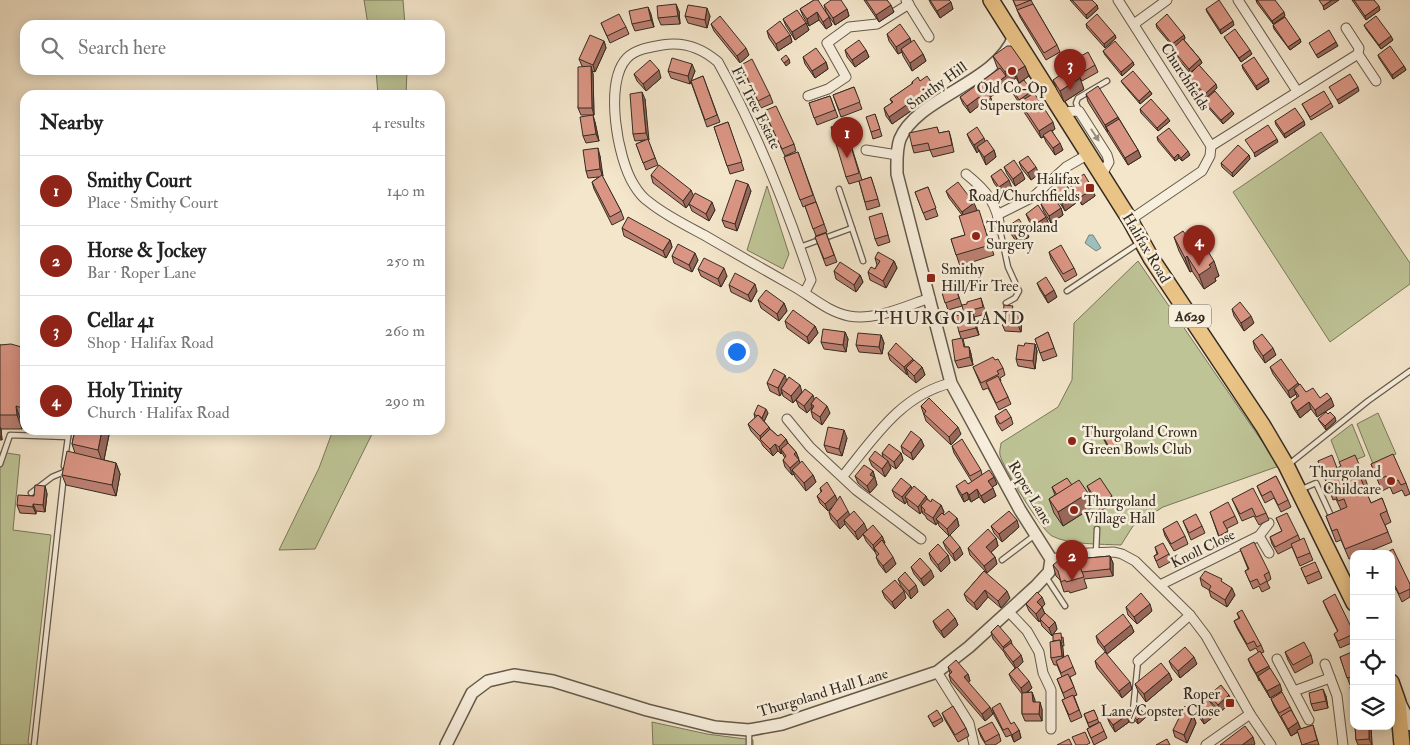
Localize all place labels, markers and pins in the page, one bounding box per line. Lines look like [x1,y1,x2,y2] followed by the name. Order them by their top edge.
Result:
[1054,49,1086,90] pin: 3
[1006,65,1018,77] marker: Old Co-Op Superstore
[977,79,1048,116] place label: Old Co-Op Superstore
[831,117,863,158] pin: 1
[968,170,1080,206] place label: Halifax Road/Churchfields
[1084,182,1096,194] marker: Halifax Road/Churchfields
[986,218,1058,254] place label: Thurgoland Surgery
[1183,225,1215,266] pin: 4
[970,230,982,242] marker: Thurgoland Surgery
[941,260,1019,296] place label: Smithy Hill/Fir Tree
[925,272,937,284] marker: Smithy Hill/Fir Tree
[1082,423,1198,459] place label: Thurgoland Crown Green Bowls Club
[1066,435,1078,447] marker: Thurgoland Crown Green Bowls Club
[1309,463,1382,499] place label: Thurgoland Childcare
[1385,475,1397,487] marker: Thurgoland Childcare
[1084,492,1156,528] place label: Thurgoland Village Hall
[1068,504,1080,516] marker: Thurgoland Village Hall
[1056,540,1088,581] pin: 2
[1101,685,1220,722] place label: Roper Lane/Copster Close
[1224,697,1236,709] marker: Roper Lane/Copster Close

